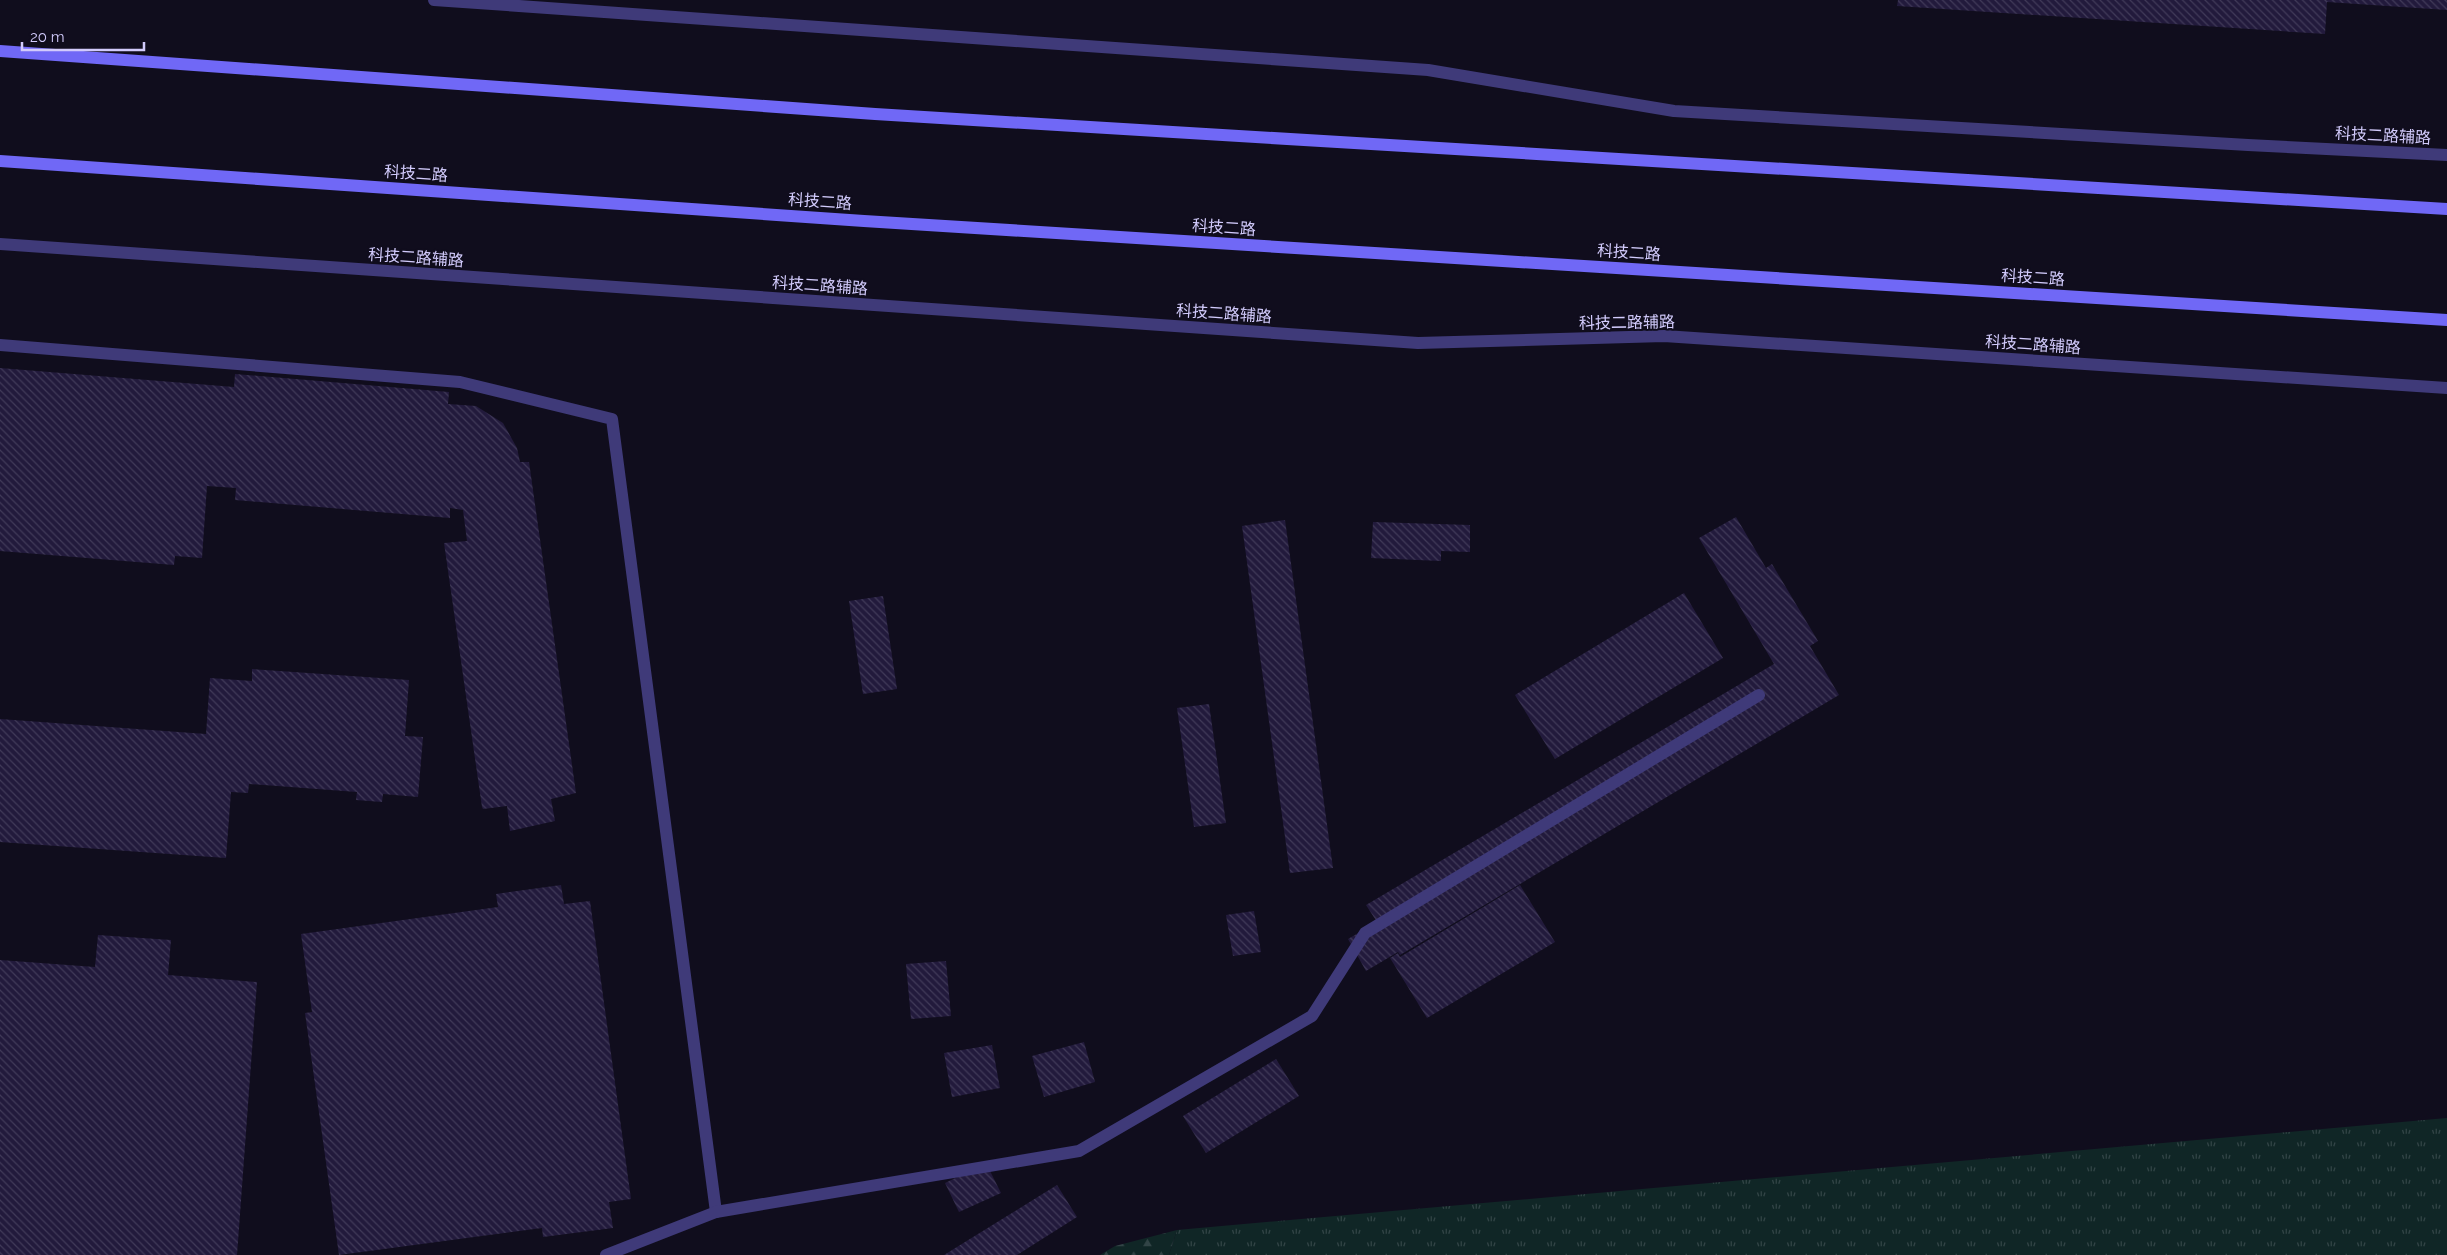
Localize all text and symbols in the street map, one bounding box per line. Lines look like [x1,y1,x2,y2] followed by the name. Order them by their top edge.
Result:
[22,20,145,52] scale bar
[30,28,65,46] text: 20 m
[2335,123,2431,147] street label: 科技二路辅路
[383,162,449,185] street label: 科技二路
[787,190,853,213] street label: 科技二路
[1191,216,1257,239] street label: 科技二路
[1596,241,1662,264] street label: 科技二路
[367,245,465,270] street label: 科技二路辅路
[2000,266,2066,289] street label: 科技二路
[771,273,869,298] street label: 科技二路辅路
[1175,301,1273,326] street label: 科技二路辅路
[1579,312,1675,333] street label: 科技二路辅路
[1984,332,2082,357] street label: 科技二路辅路

